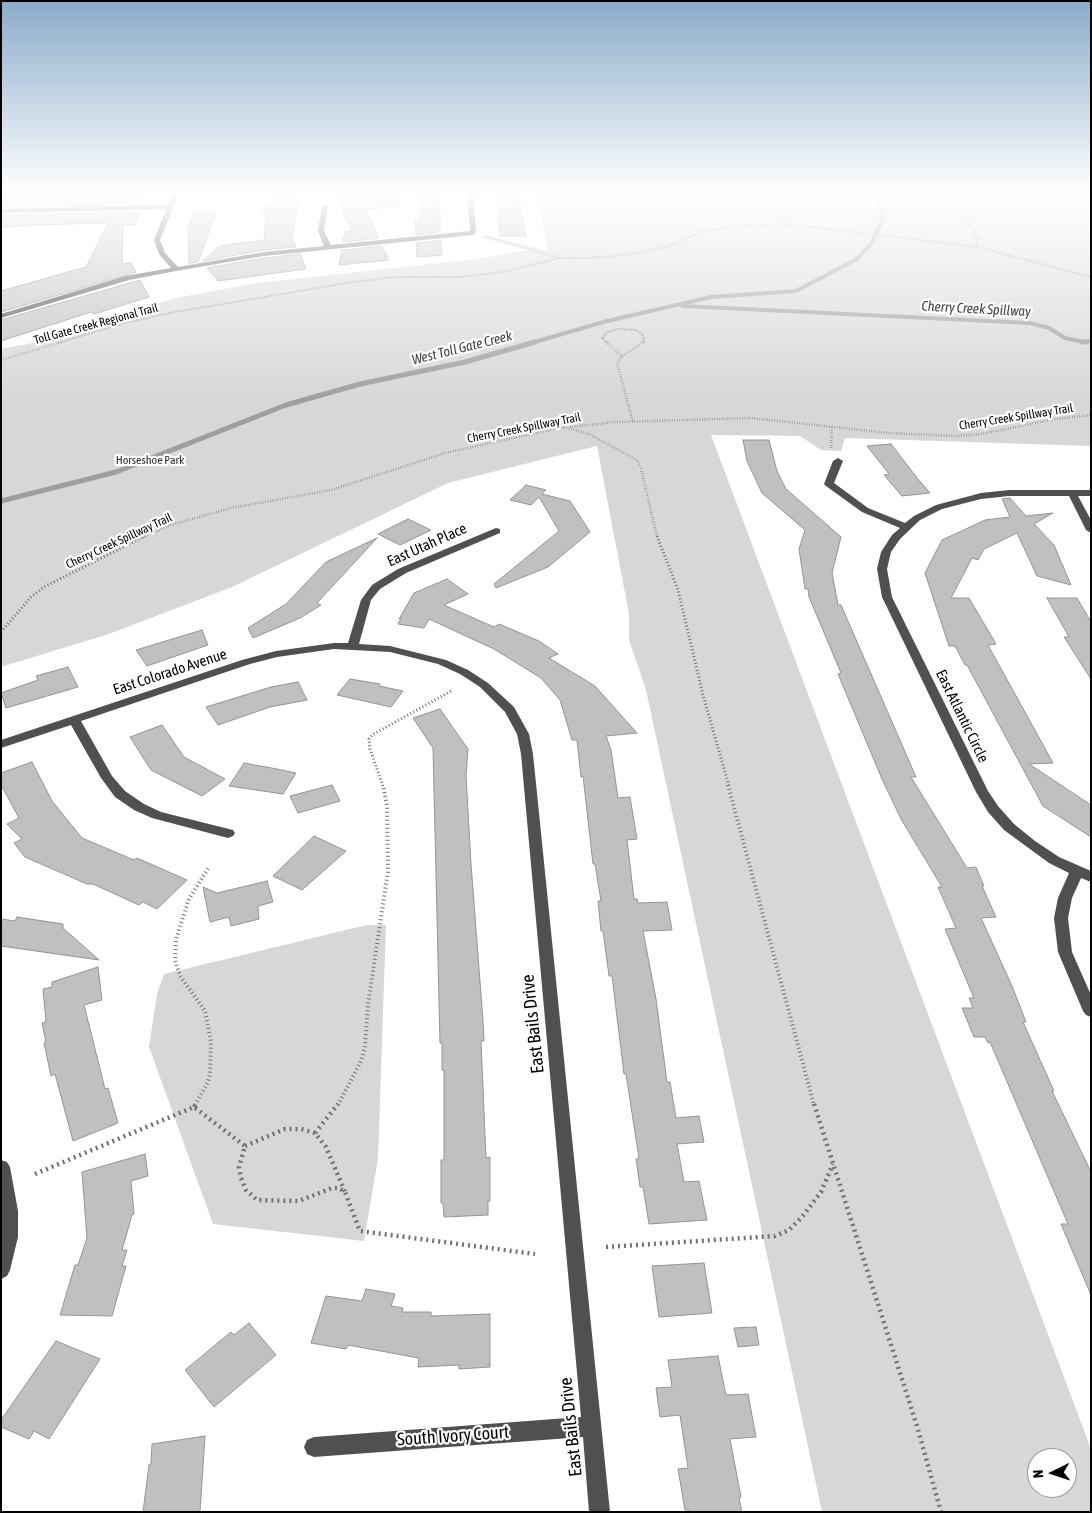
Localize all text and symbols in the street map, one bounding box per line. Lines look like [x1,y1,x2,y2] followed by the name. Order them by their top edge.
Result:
[921,298,1031,320] water label: Cherry Creek Spillway
[32,300,160,348] street label: Toll Gate Creek Regional Trail
[410,327,514,369] water label: West Toll Gate Creek
[958,401,1074,433] street label: Cherry Creek Spillway Trail
[466,410,582,446] street label: Cherry Creek Spillway Trail
[116,453,184,467] park label: Horseshoe Park
[64,510,174,572] street label: Cherry Creek Spillway Trail
[384,519,470,571] street label: East Utah Place
[111,645,229,699] street label: East Colorado Avenue
[932,667,992,765] street label: East Atlantic Circle
[517,973,549,1075] street label: East Bails Drive
[555,1376,587,1478] street label: East Bails Drive
[396,1421,510,1451] street label: South Ivory Court
[1027,1448,1077,1498] north arrow
[1030,1469,1046,1479] text: N

